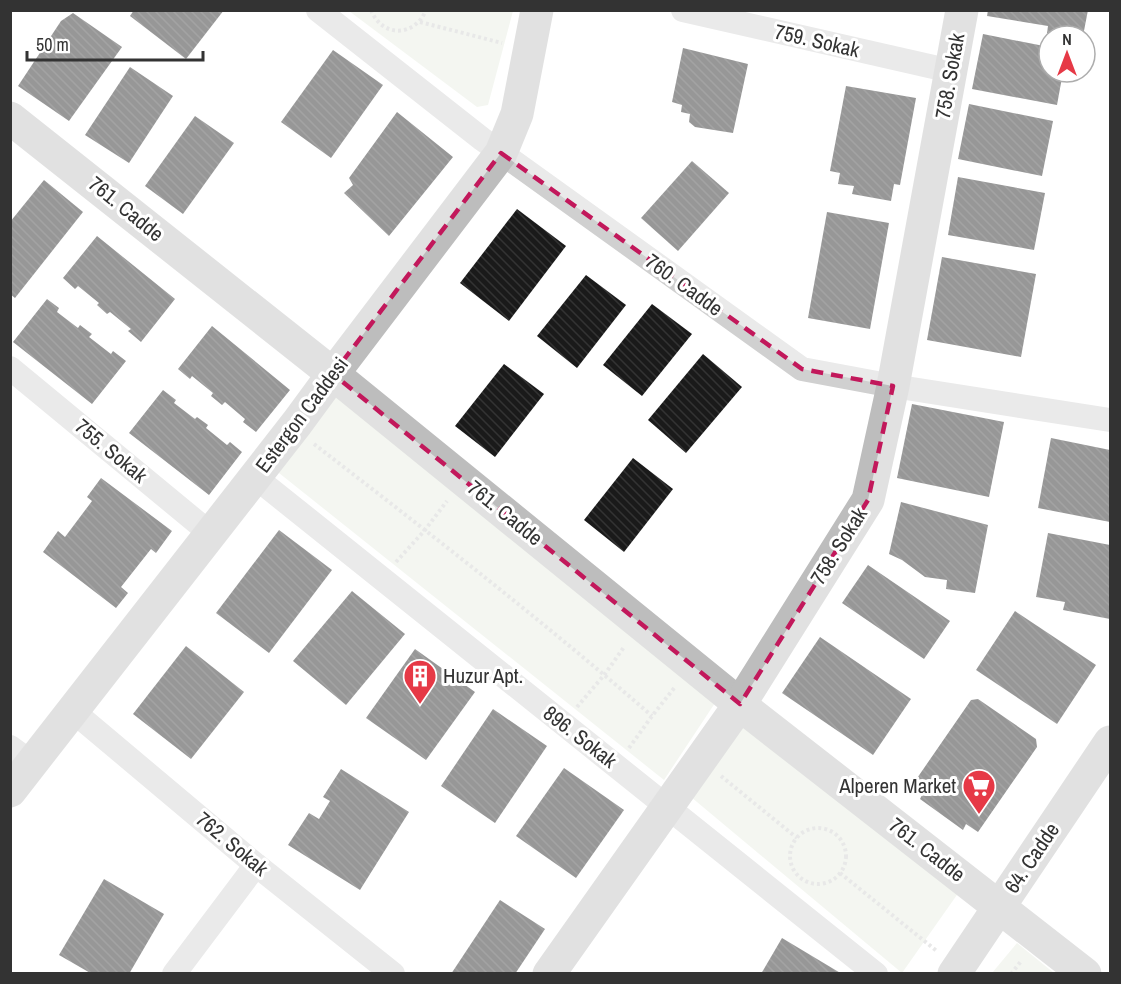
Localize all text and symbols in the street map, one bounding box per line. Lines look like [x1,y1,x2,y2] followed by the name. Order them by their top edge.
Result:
[772,17,863,64] street label: 759. Sokak
[27,24,202,62] scale bar
[1037,24,1097,84] north arrow
[1062,28,1072,50] text: N
[928,31,971,121] street label: 758. Sokak
[36,32,69,57] text: 50 m
[83,169,170,248] street label: 761. Cadde
[640,247,729,322] street label: 760. Cadde
[249,351,355,478] street label: Estergon Caddesi
[69,412,154,490] street label: 755. Sokak
[462,473,549,552] street label: 761. Cadde
[803,501,874,590] street label: 758. Sokak
[402,658,438,705] building icon: Huzur Apt.
[443,661,523,690] place label: Huzur Apt.
[537,699,623,775] street label: 896. Sokak
[961,768,997,815] supermarket icon: Alperen Market
[838,771,956,800] place label: Alperen Market
[190,805,275,883] street label: 762. Sokak
[883,811,971,888] street label: 761. Cadde
[997,817,1066,899] street label: 64. Cadde

